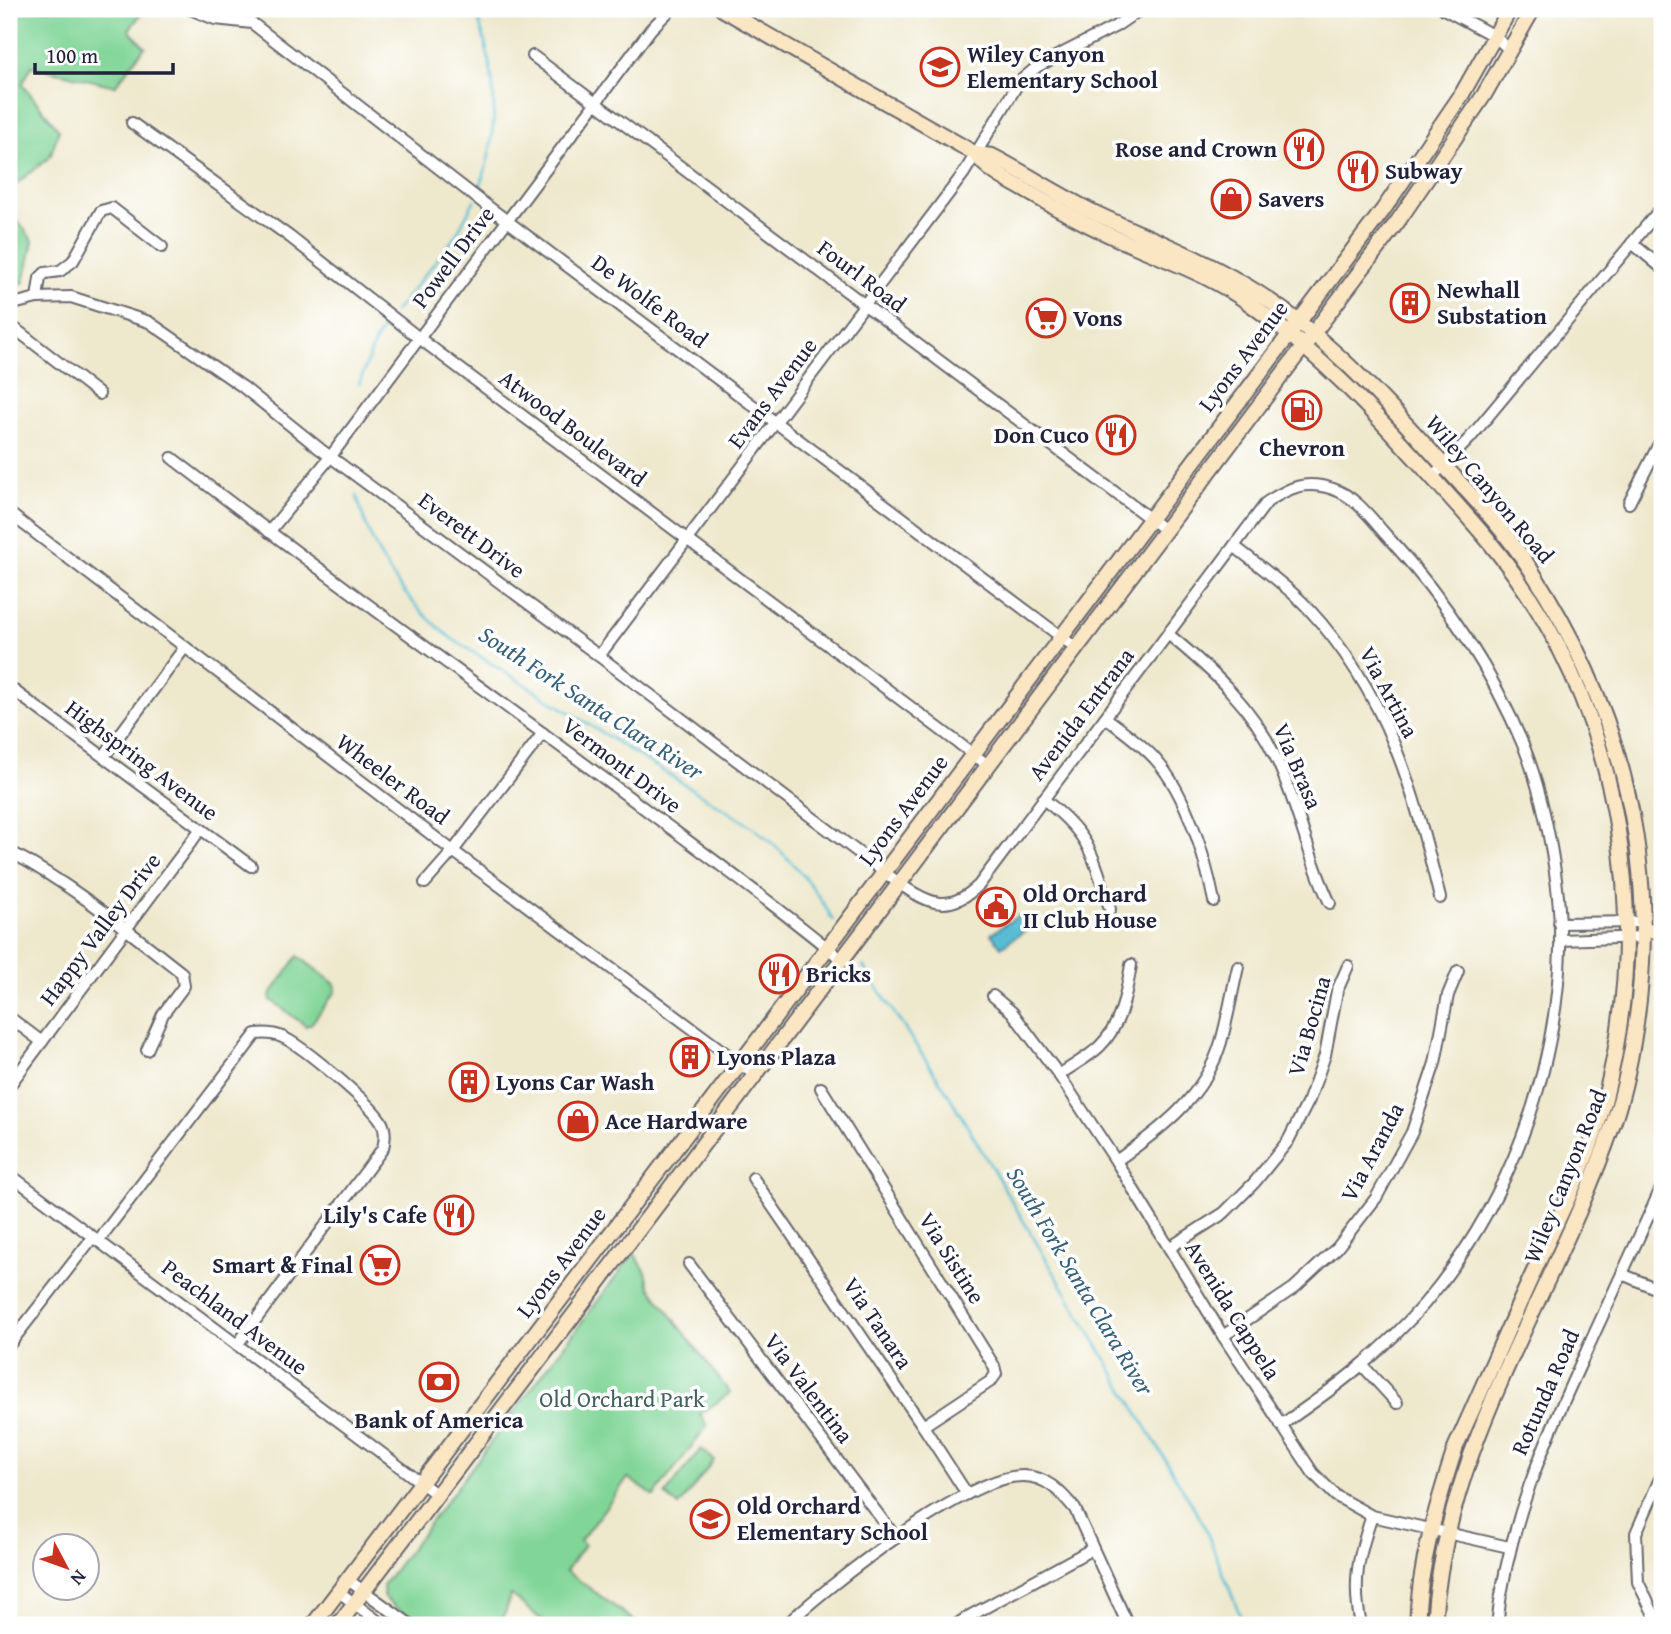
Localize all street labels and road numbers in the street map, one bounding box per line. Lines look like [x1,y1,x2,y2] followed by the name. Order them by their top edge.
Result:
[403,199,502,315] street label: Powell Drive
[811,231,914,320] street label: Fourl Road
[585,246,716,356] street label: De Wolfe Road
[1190,293,1295,418] street label: Lyons Avenue
[719,330,824,455] street label: Evans Avenue
[493,361,654,494] street label: Atwood Boulevard
[1418,407,1563,571] street label: Wiley Canyon Road
[412,483,533,586] street label: Everett Drive
[1020,640,1142,787] street label: Avenida Entrana
[1352,640,1427,743] street label: Via Artina
[59,691,226,828] street label: Highspring Avenue
[556,709,689,821] street label: Vermont Drive
[1266,718,1331,814] street label: Via Brasa
[330,725,457,833] street label: Wheeler Road
[850,747,955,872] street label: Lyons Avenue
[31,845,168,1012] street label: Happy Valley Drive
[1279,972,1339,1080] street label: Via Bocina
[1515,1083,1615,1268] street label: Wiley Canyon Road
[1332,1096,1411,1207] street label: Via Aranda
[508,1199,613,1324] street label: Lyons Avenue
[911,1206,994,1310] street label: Via Sistine
[1177,1234,1289,1386] street label: Avenida Cappela
[155,1251,315,1382] street label: Peachland Avenue
[836,1270,921,1375] street label: Via Tanara
[1502,1323,1587,1460] street label: Rotunda Road
[757,1326,862,1450] street label: Via Valentina

